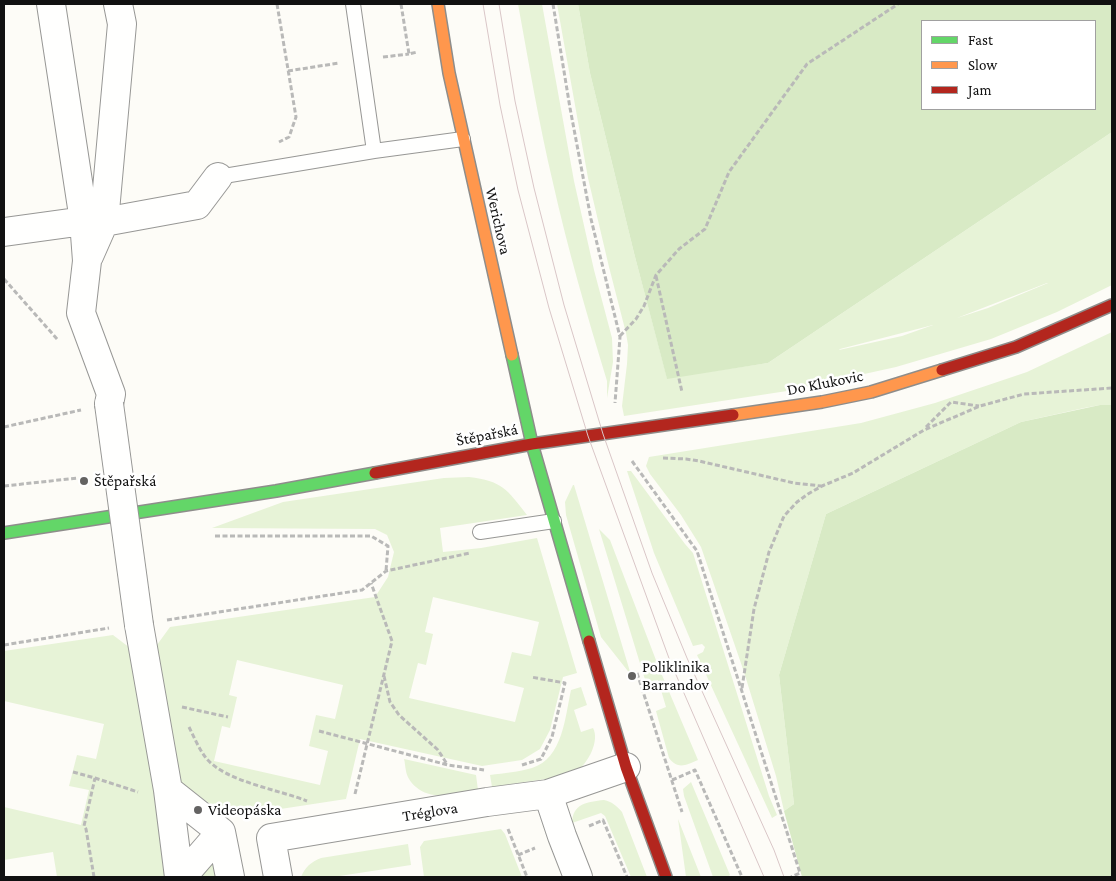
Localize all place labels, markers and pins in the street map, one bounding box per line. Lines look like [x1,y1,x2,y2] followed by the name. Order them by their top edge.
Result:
[94,471,156,491] place label: Štěpařská
[78,475,90,487] marker: Štěpařská
[642,657,710,695] place label: Poliklinika Barrandov
[626,670,638,682] marker: Poliklinika Barrandov
[208,800,282,820] place label: Videopáska
[192,804,204,816] marker: Videopáska

